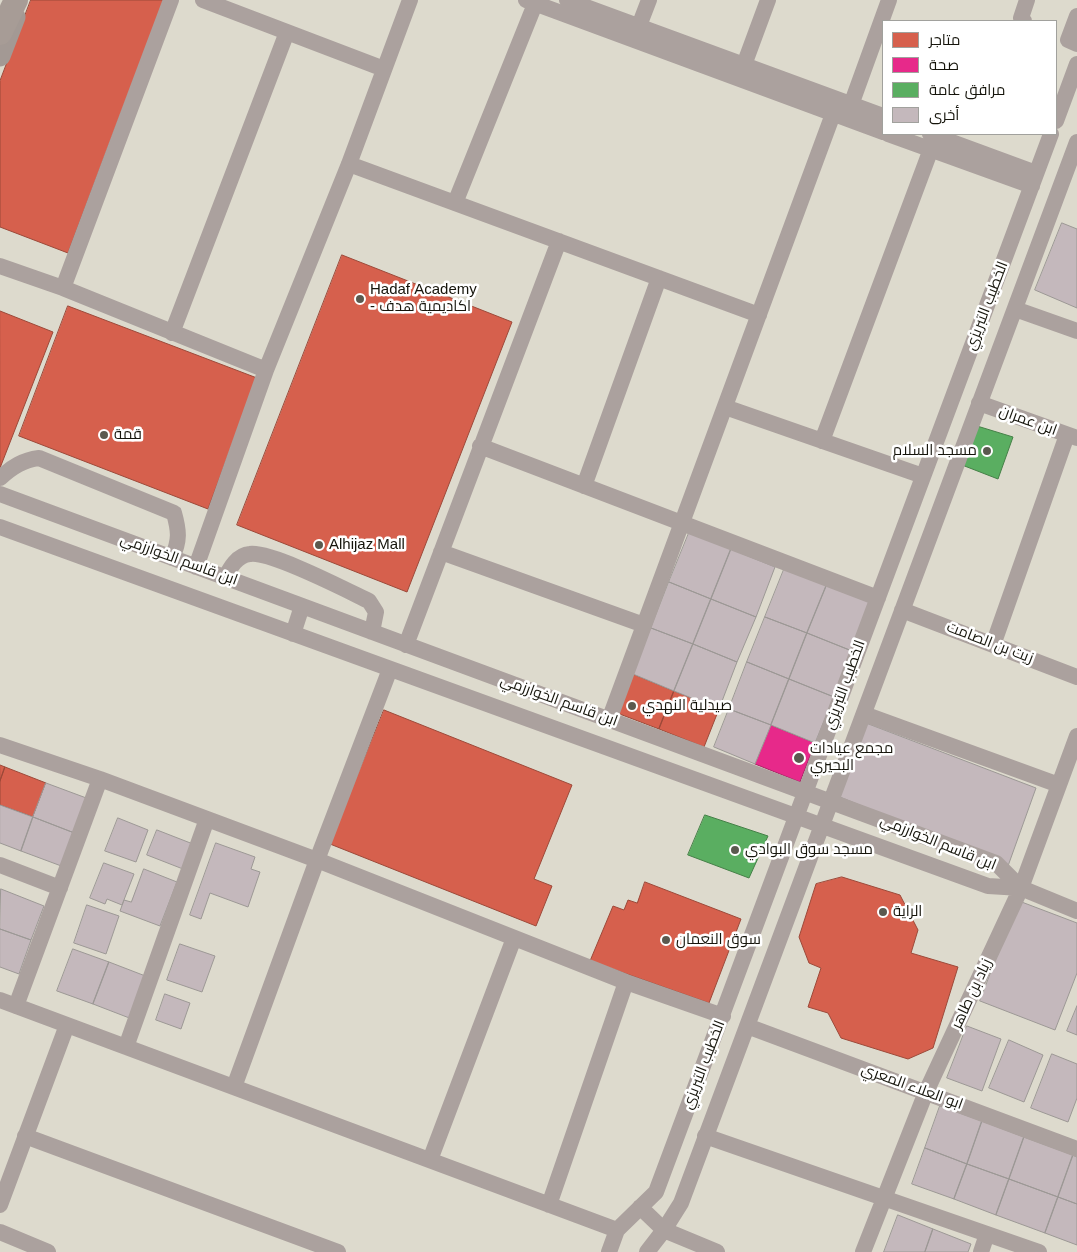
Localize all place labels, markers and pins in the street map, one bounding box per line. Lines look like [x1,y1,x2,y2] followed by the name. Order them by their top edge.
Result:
[370,281,477,316] place label: Hadaf Academy - اكاديمية هدف
[354,293,366,305] marker: Hadaf Academy - اكاديمية هدف
[114,426,142,444] place label: قمة
[98,429,110,441] marker: قمة
[893,442,977,460] place label: مسجد السلام
[981,445,993,457] marker: مسجد السلام
[329,536,405,554] place label: Alhijaz Mall
[313,539,325,551] marker: Alhijaz Mall
[642,697,732,715] place label: صيدلية النهدي
[626,700,638,712] marker: صيدلية النهدي
[810,740,893,775] place label: مجمع عيادات البحيري
[792,751,806,765] marker: مجمع عيادات البحيري
[745,841,873,859] place label: مسجد سوق البوادي
[729,844,741,856] marker: مسجد سوق البوادي
[893,903,922,921] place label: الراية
[877,906,889,918] marker: الراية
[676,931,761,949] place label: سوق النعمان
[660,934,672,946] marker: سوق النعمان

